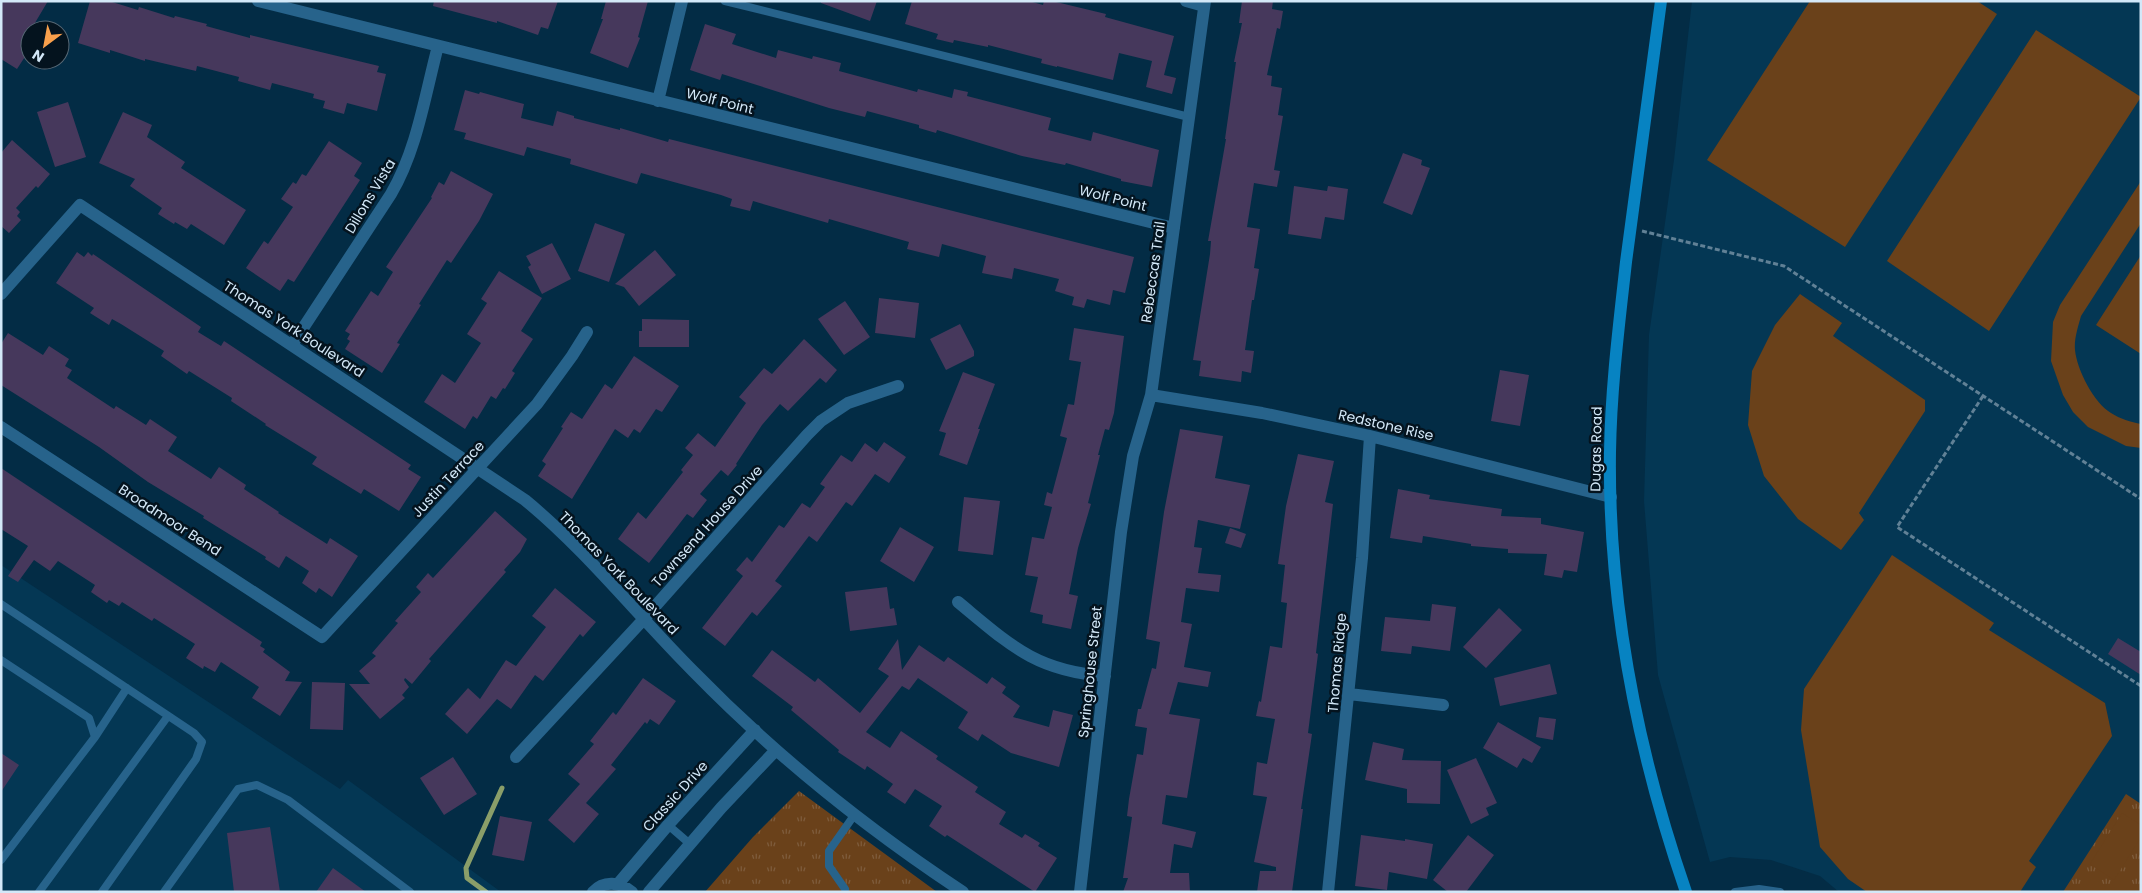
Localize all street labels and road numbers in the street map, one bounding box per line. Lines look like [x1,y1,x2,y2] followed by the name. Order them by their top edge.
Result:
[684,83,756,119] street label: Wolf Point
[340,155,400,237] street label: Dillons Vista
[1077,180,1149,216] street label: Wolf Point
[1136,220,1170,324] street label: Rebeccas Trail
[220,276,368,382] street label: Thomas York Boulevard
[1336,404,1436,446] street label: Redstone Rise
[1585,406,1607,492] street label: Dugas Road
[407,436,489,522] street label: Justin Terrace
[647,461,767,591] street label: Townsend House Drive
[115,479,225,561] street label: Broadmoor Bend
[555,507,683,639] street label: Thomas York Boulevard
[1073,605,1107,739] street label: Springhouse Street
[1323,612,1351,714] street label: Thomas Ridge
[638,756,712,836] street label: Classic Drive

